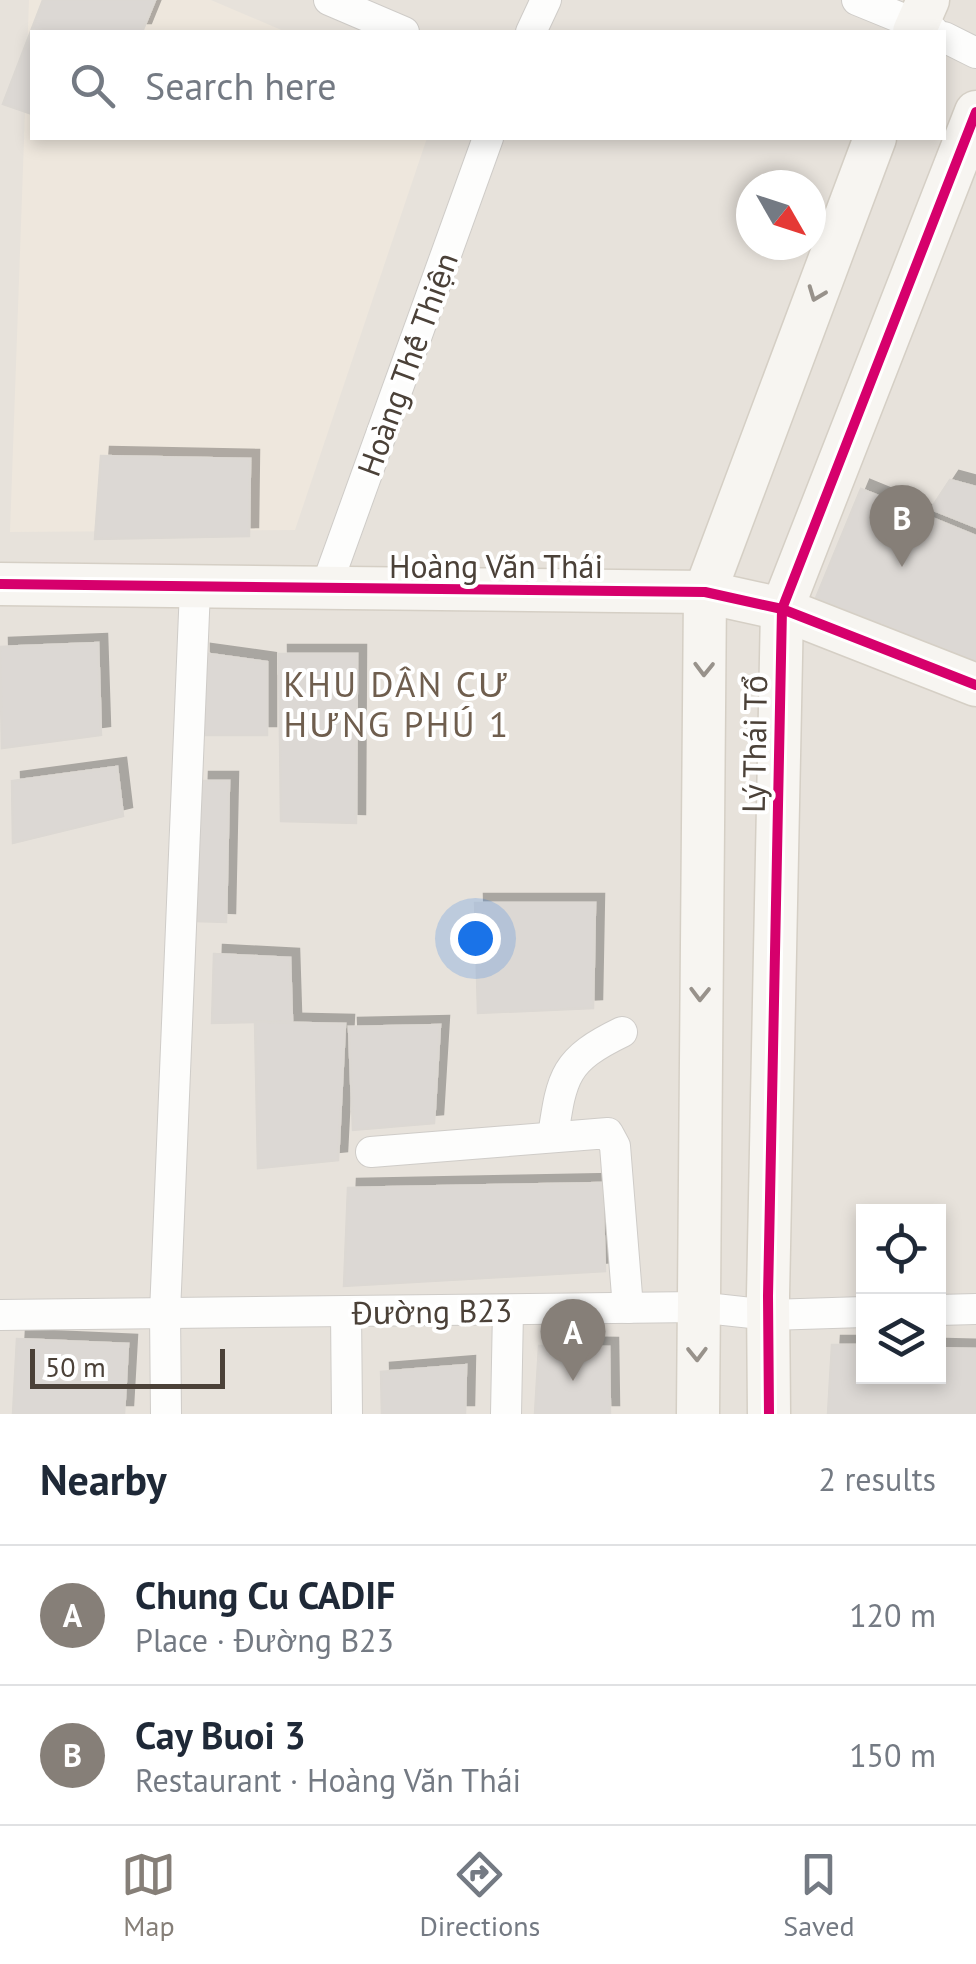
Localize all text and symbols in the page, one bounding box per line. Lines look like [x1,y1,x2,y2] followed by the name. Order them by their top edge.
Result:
[30,30,946,140] search box
[65,58,120,113] icon: search
[145,61,337,110] text: Search here
[736,170,826,260] north arrow
[347,246,467,482] street label: Hoàng Thế Thiện
[807,285,828,302] one-way arrow
[870,484,934,567] pin: B
[389,545,603,587] street label: Hoàng Văn Thái
[283,661,511,747] district label: KHU DÂN CƯ HƯNG PHÚ 1
[693,662,715,678] one-way arrow
[732,675,776,813] street label: Lý Thái Tổ
[450,913,501,964] your location
[689,988,711,1003] one-way arrow
[856,1204,946,1384] map controls
[856,1204,946,1294] button: locate
[351,1289,512,1333] street label: Đường B23
[856,1294,946,1384] button: layers
[540,1298,606,1381] pin: A
[30,1344,225,1388] scale bar
[687,1347,708,1363] one-way arrow
[45,1348,106,1385] text: 50 m
[40,1452,167,1507] text: Nearby
[818,1458,936,1500] text: 2 results
[135,1570,395,1619] text: Chung Cu CADIF
[63,1594,82,1636] text: A
[849,1594,936,1636] text: 120 m
[135,1619,394,1661] text: Place · Đường B23
[135,1710,306,1759] text: Cay Buoi 3
[63,1734,82,1776] text: B
[849,1734,936,1776] text: 150 m
[135,1759,521,1801] text: Restaurant · Hoàng Văn Thái
[121,1847,176,1944] tab: Map
[419,1847,540,1944] tab: Directions
[783,1847,855,1944] tab: Saved

